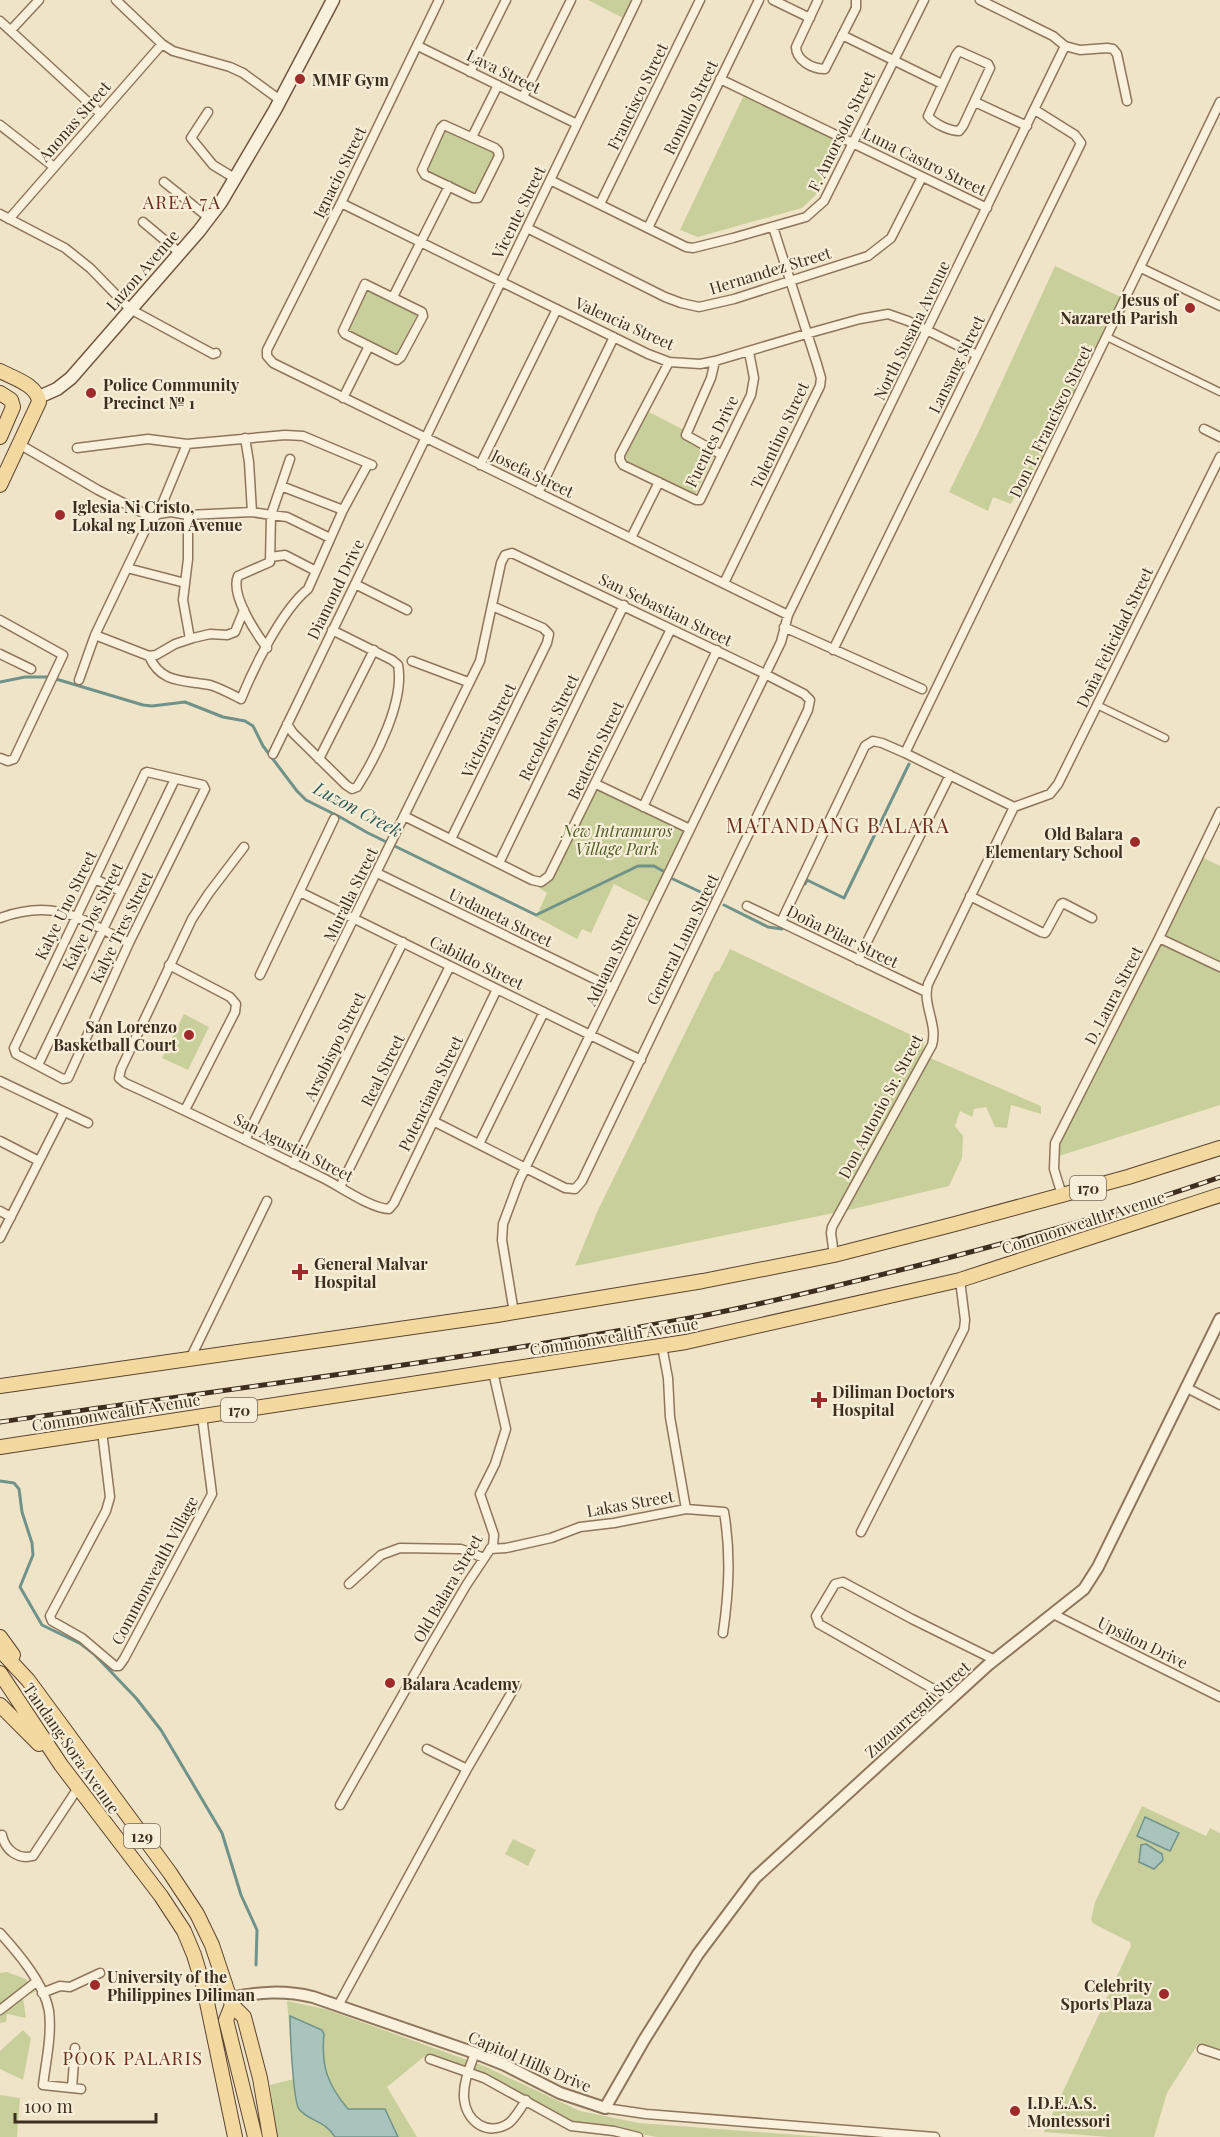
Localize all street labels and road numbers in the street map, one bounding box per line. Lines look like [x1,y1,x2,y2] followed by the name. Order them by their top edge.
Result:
[602,39,672,153] street label: Francisco Street
[464,44,545,98] street label: Lava Street
[658,56,722,158] street label: Romulo Street
[803,67,879,195] street label: F. Amorsolo Street
[33,76,115,166] street label: Anonas Street
[308,122,370,221] street label: Ignacio Street
[860,122,990,200] street label: Luna Castro Street
[486,162,550,263] street label: Vicente Street
[101,225,183,315] street label: Luzon Avenue
[707,241,834,298] street label: Hernandez Street
[868,257,954,403] street label: North Susana Avenue
[571,291,678,354] street label: Valencia Street
[923,311,989,417] street label: Lansang Street
[1004,341,1096,501] street label: Don T. Francisco Street
[745,378,813,492] street label: Tolentino Street
[680,391,742,491] street label: Fuentes Drive
[488,444,578,502] street label: Josefa Street
[302,535,368,643] street label: Diamond Drive
[1071,563,1157,711] street label: Doña Felicidad Street
[596,568,736,651] street label: San Sebastian Street
[513,670,583,784] street label: Recoletos Street
[456,679,520,782] street label: Victoria Street
[562,697,628,803] street label: Beaterio Street
[318,843,382,944] street label: Muralla Street
[29,847,101,963] street label: Kalye Uno Street
[57,858,127,973] street label: Kalye Dos Street
[85,867,157,986] street label: Kalye Tres Street
[641,870,723,1008] street label: General Luna Street
[446,883,557,951] street label: Urdaneta Street
[784,900,903,972] street label: Doña Pilar Street
[579,909,643,1010] street label: Aduana Street
[427,930,528,994] street label: Cabildo Street
[1079,942,1147,1048] street label: D. Laura Street
[298,988,370,1105] street label: Arsobispo Street
[355,1030,409,1110] street label: Real Street
[833,1030,927,1182] street label: Don Antonio Sr. Street
[393,1031,467,1154] street label: Potenciana Street
[231,1108,358,1186] street label: San Agustin Street
[1070,1176,1106,1200] road number: 170
[999,1186,1167,1258] street label: Commonwealth Avenue
[528,1312,700,1360] street label: Commonwealth Avenue
[30,1388,202,1436] street label: Commonwealth Avenue
[221,1398,257,1422] road number: 170
[585,1485,676,1521] street label: Lakas Street
[106,1492,202,1648] street label: Commonwealth Village
[407,1530,487,1646] street label: Old Balara Street
[1095,1611,1191,1673] street label: Upsilon Drive
[860,1656,974,1762] street label: Zuzuarregui Street
[19,1679,125,1817] street label: Tandang Sora Avenue
[124,1824,160,1848] road number: 129
[465,2026,595,2096] street label: Capitol Hills Drive

